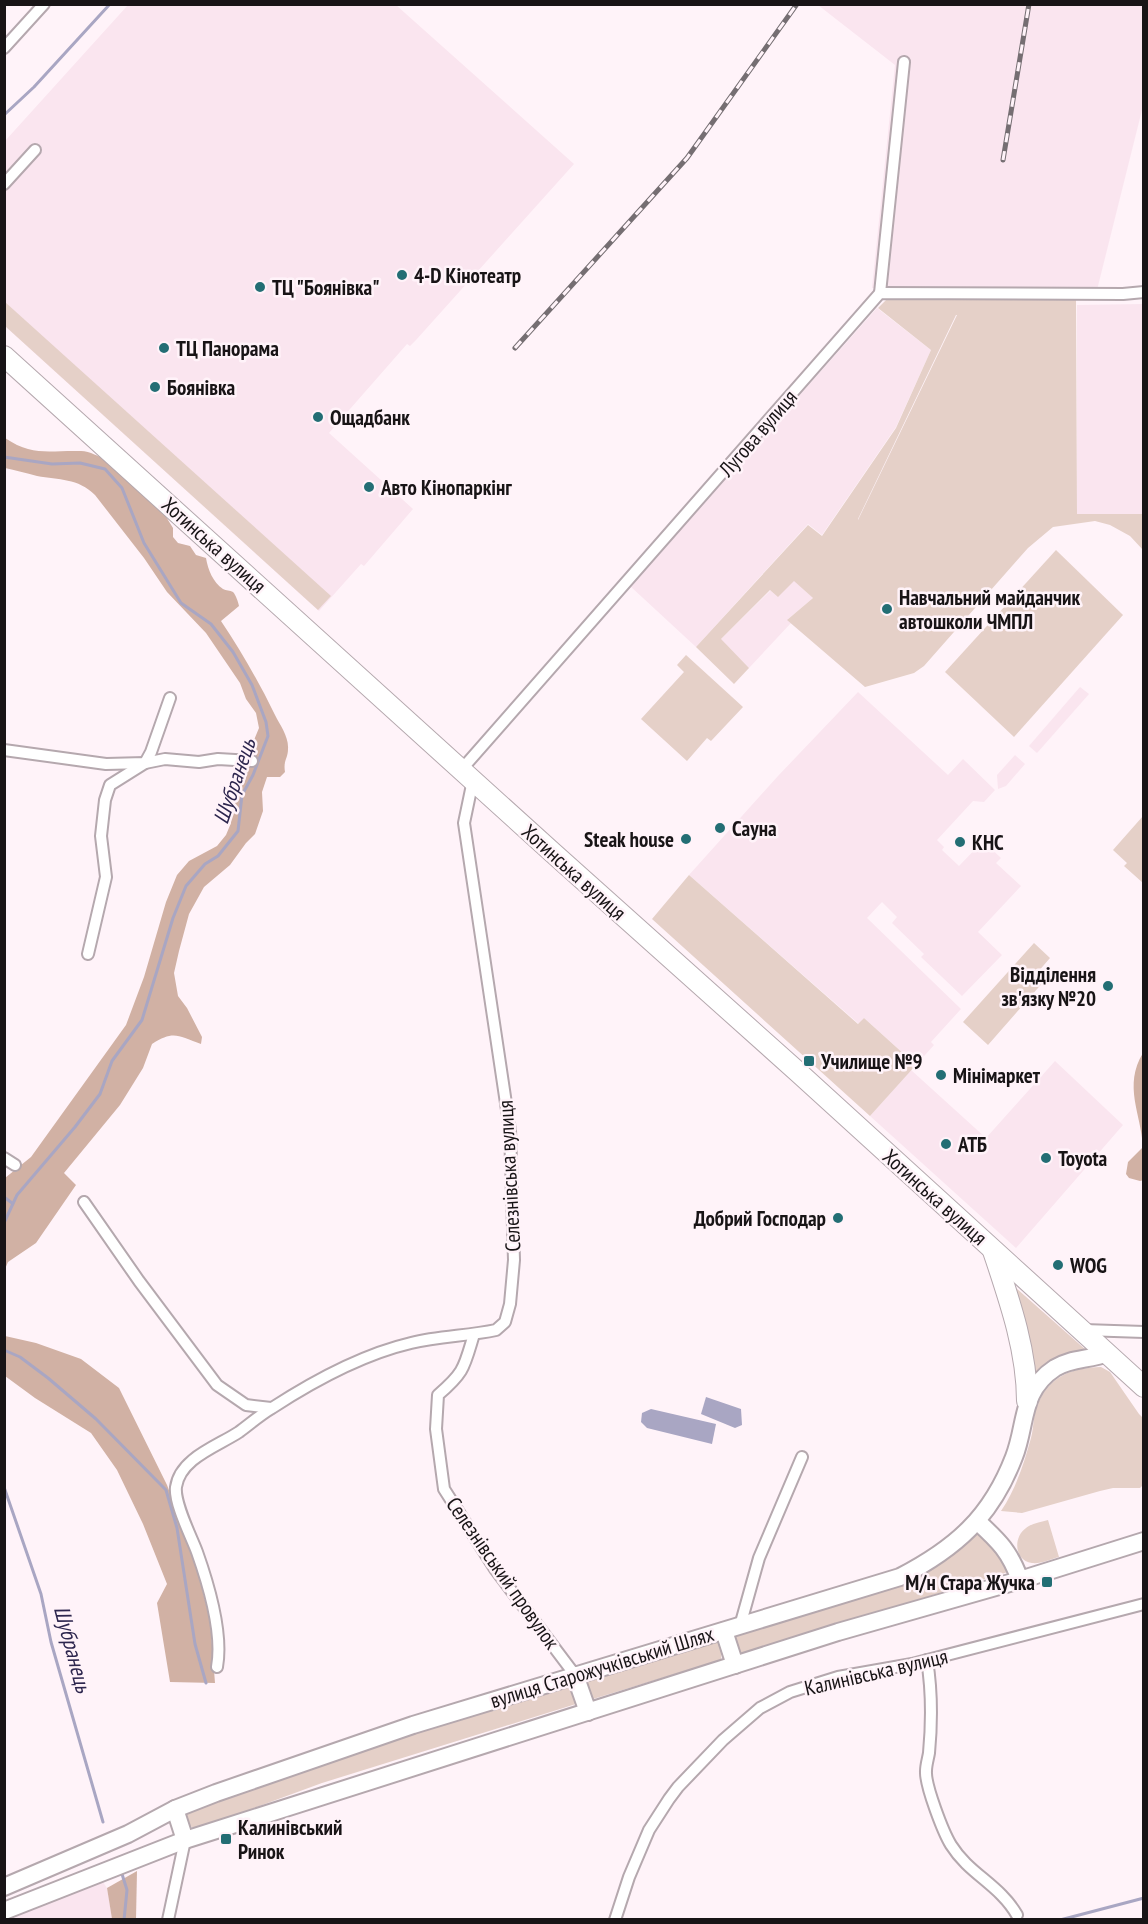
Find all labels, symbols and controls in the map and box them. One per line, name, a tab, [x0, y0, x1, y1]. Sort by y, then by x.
place label: 4-D Кінотеатр	[414, 262, 521, 289]
marker: 4-D Кінотеатр	[395, 268, 409, 282]
place label: ТЦ "Боянівка"	[272, 274, 380, 301]
marker: ТЦ "Боянівка"	[253, 280, 267, 294]
place label: ТЦ Панорама	[176, 335, 279, 362]
marker: ТЦ Панорама	[157, 341, 171, 355]
place label: Боянівка	[167, 374, 236, 401]
marker: Боянівка	[148, 380, 162, 394]
street label: Лугова вулиця	[712, 384, 803, 483]
place label: Ощадбанк	[330, 404, 410, 431]
marker: Ощадбанк	[311, 410, 325, 424]
place label: Авто Кінопаркінг	[380, 474, 512, 501]
marker: Авто Кінопаркінг	[362, 480, 376, 494]
street label: Хотинська вулиця	[156, 491, 272, 599]
place label: Навчальний майданчик автошколи ЧМПЛ	[899, 584, 1080, 635]
marker: Навчальний майданчик автошколи ЧМПЛ	[880, 602, 894, 616]
water label: Шубранець	[206, 734, 262, 827]
place label: Сауна	[732, 815, 777, 842]
street label: Хотинська вулиця	[516, 818, 632, 926]
marker: Сауна	[713, 821, 727, 835]
place label: Steak house	[584, 826, 674, 853]
place label: КНС	[972, 829, 1004, 856]
marker: Steak house	[679, 832, 693, 846]
marker: КНС	[953, 835, 967, 849]
place label: Відділення зв'язку №20	[1001, 961, 1096, 1012]
marker: Відділення зв'язку №20	[1101, 979, 1115, 993]
place label: Училище №9	[820, 1048, 923, 1075]
marker: Училище №9	[802, 1054, 816, 1068]
place label: Мінімаркет	[953, 1062, 1041, 1089]
marker: Мінімаркет	[934, 1068, 948, 1082]
street label: Селезнівська вулиця	[492, 1100, 526, 1252]
place label: АТБ	[957, 1131, 987, 1158]
marker: АТБ	[939, 1137, 953, 1151]
street label: Хотинська вулиця	[877, 1143, 993, 1251]
place label: Toyota	[1058, 1145, 1108, 1172]
marker: Toyota	[1039, 1151, 1053, 1165]
place label: Добрий Господар	[694, 1205, 826, 1232]
marker: Добрий Господар	[831, 1211, 845, 1225]
place label: WOG	[1069, 1252, 1107, 1279]
marker: WOG	[1051, 1258, 1065, 1272]
street label: Селезнівський провулок	[440, 1492, 566, 1654]
place label: М/н Стара Жучка	[905, 1569, 1035, 1596]
marker: М/н Стара Жучка	[1040, 1575, 1054, 1589]
water label: Шубранець	[48, 1603, 98, 1696]
street label: вулиця Старожучківський Шлях	[487, 1620, 717, 1714]
street label: Калинівська вулиця	[802, 1642, 950, 1702]
place label: Калинівський Ринок	[238, 1814, 342, 1865]
marker: Калинівський Ринок	[219, 1832, 233, 1846]

